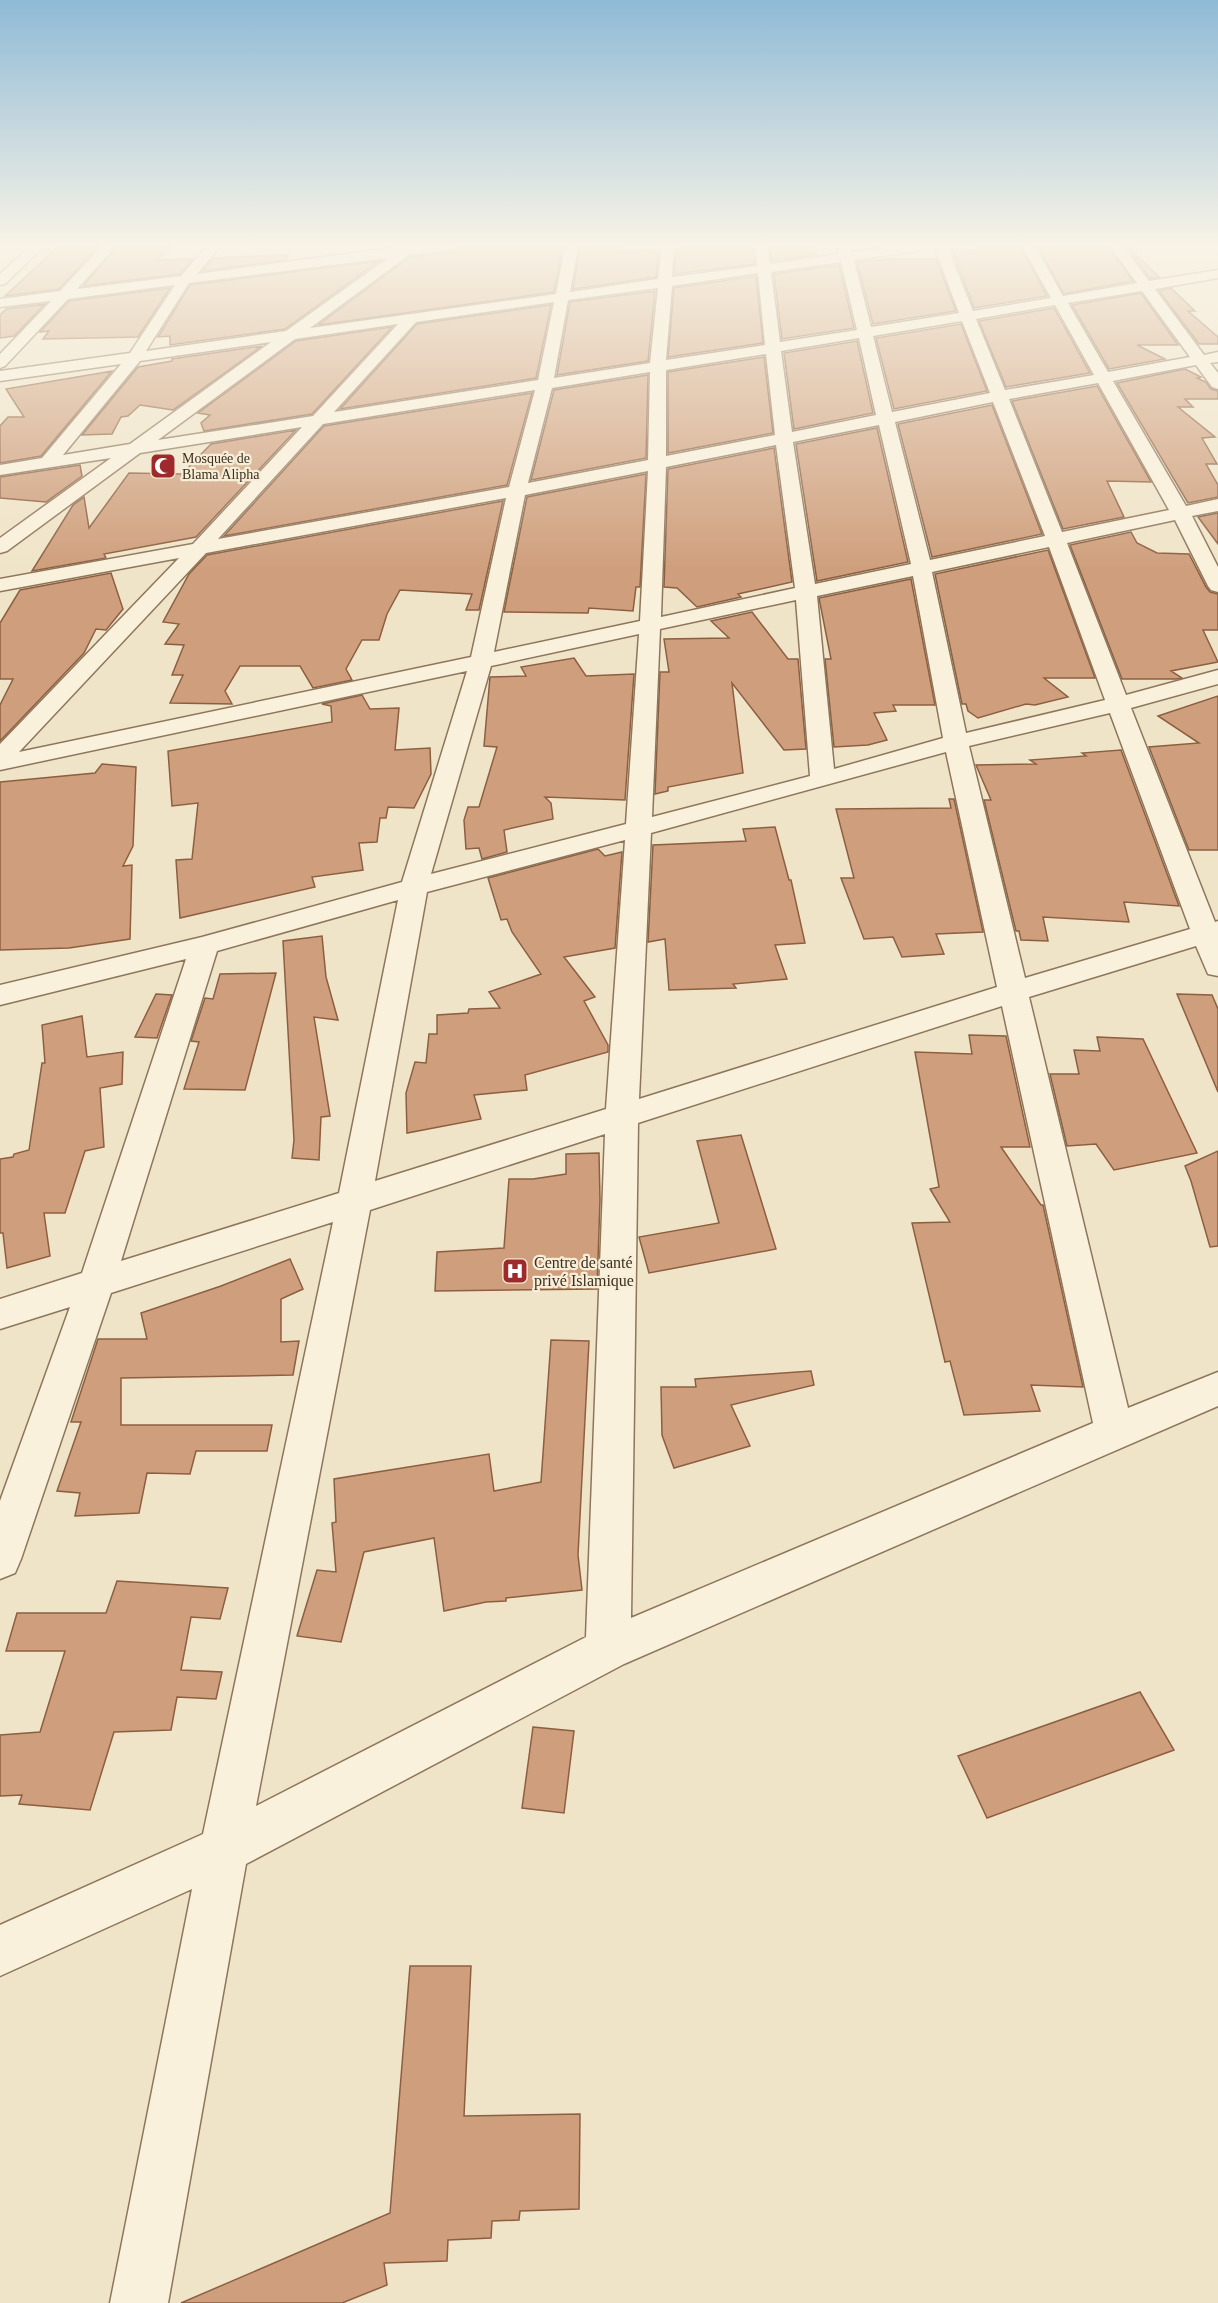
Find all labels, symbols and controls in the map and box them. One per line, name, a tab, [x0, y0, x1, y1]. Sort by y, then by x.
mosque icon: Mosquée de Blama Alipha	[148, 451, 178, 481]
place label: Mosquée de Blama Alipha	[182, 451, 260, 482]
place label: Centre de santé privé Islamique	[534, 1254, 634, 1290]
hospital icon: Centre de santé privé Islamique	[500, 1256, 530, 1286]

